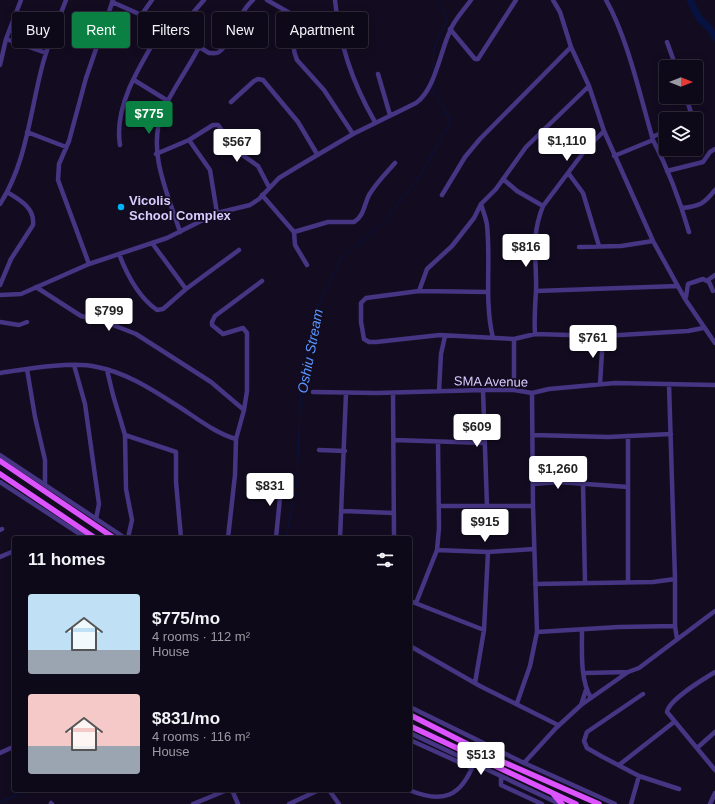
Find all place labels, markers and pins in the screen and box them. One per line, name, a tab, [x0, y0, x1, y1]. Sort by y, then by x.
pin: $775	[125, 101, 173, 135]
pin: $1,110	[534, 128, 600, 162]
pin: $567	[213, 129, 261, 163]
place label: Vicolis School Complex	[129, 193, 232, 223]
marker: Vicolis School Complex	[116, 202, 126, 212]
pin: $816	[502, 234, 550, 268]
pin: $799	[85, 298, 133, 332]
pin: $761	[569, 325, 617, 359]
pin: $609	[453, 414, 501, 448]
pin: $1,260	[525, 456, 591, 490]
pin: $831	[246, 473, 294, 507]
pin: $915	[461, 509, 509, 543]
pin: $513	[457, 742, 505, 776]

